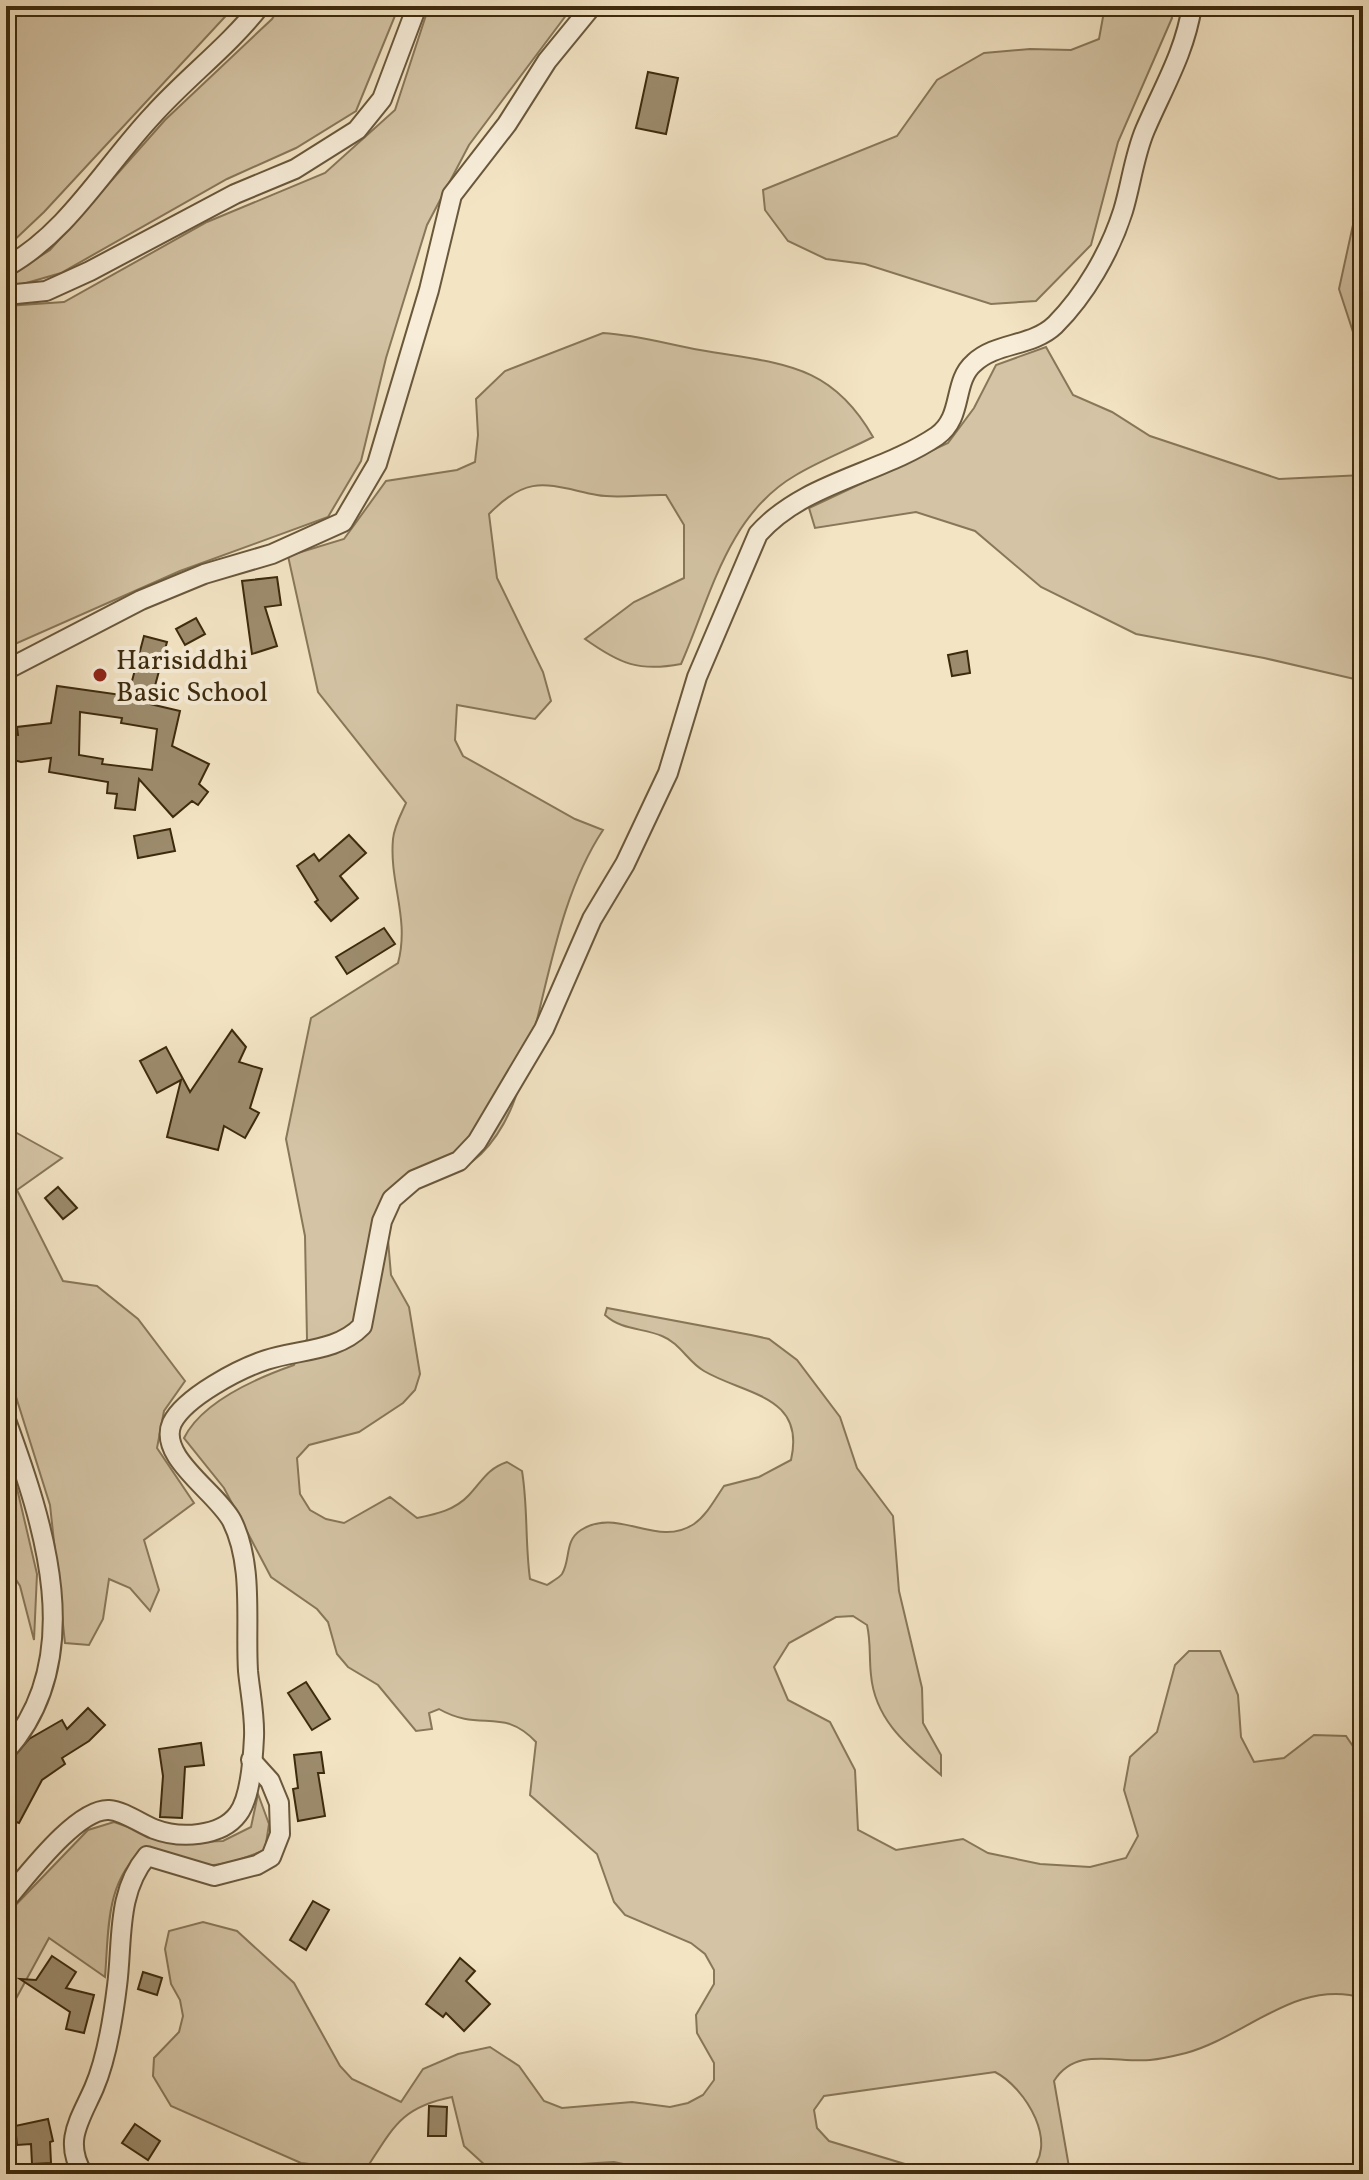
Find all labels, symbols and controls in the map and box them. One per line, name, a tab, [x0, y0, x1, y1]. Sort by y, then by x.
place label: Harisiddhi Basic School	[116, 642, 268, 713]
marker: Harisiddhi Basic School	[91, 666, 109, 684]

